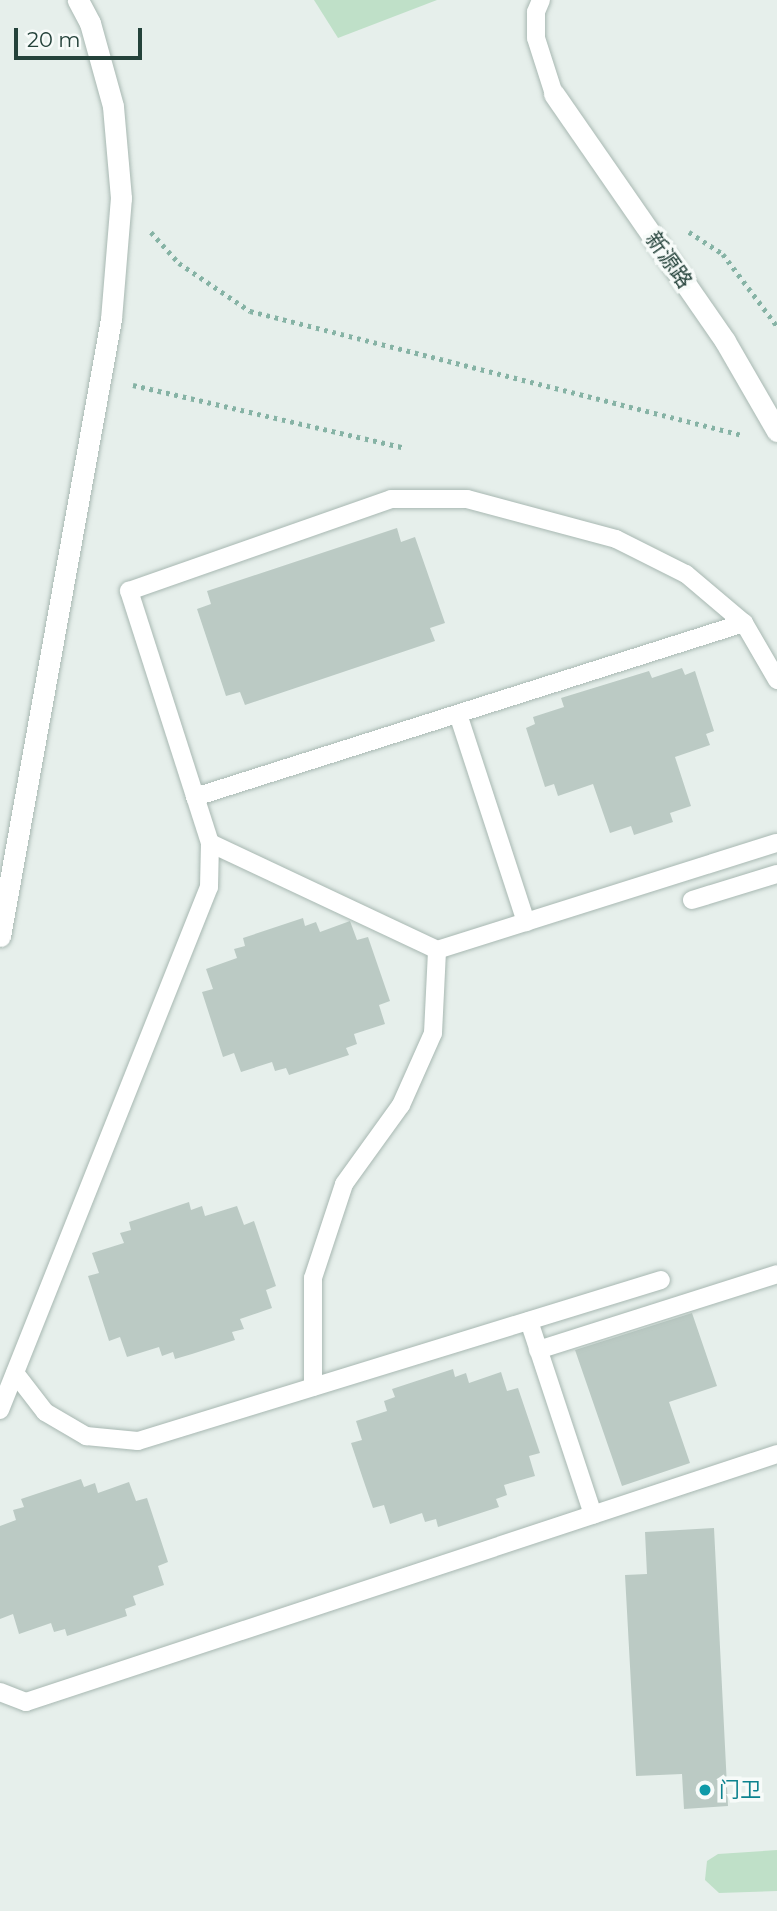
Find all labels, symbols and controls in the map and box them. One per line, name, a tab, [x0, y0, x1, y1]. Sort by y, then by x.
scale bar	[18, 14, 145, 58]
text: 20 m	[27, 27, 81, 52]
street label: 新源路	[641, 227, 697, 293]
place label: 门卫	[719, 1777, 761, 1803]
marker: 门卫	[697, 1782, 713, 1798]

